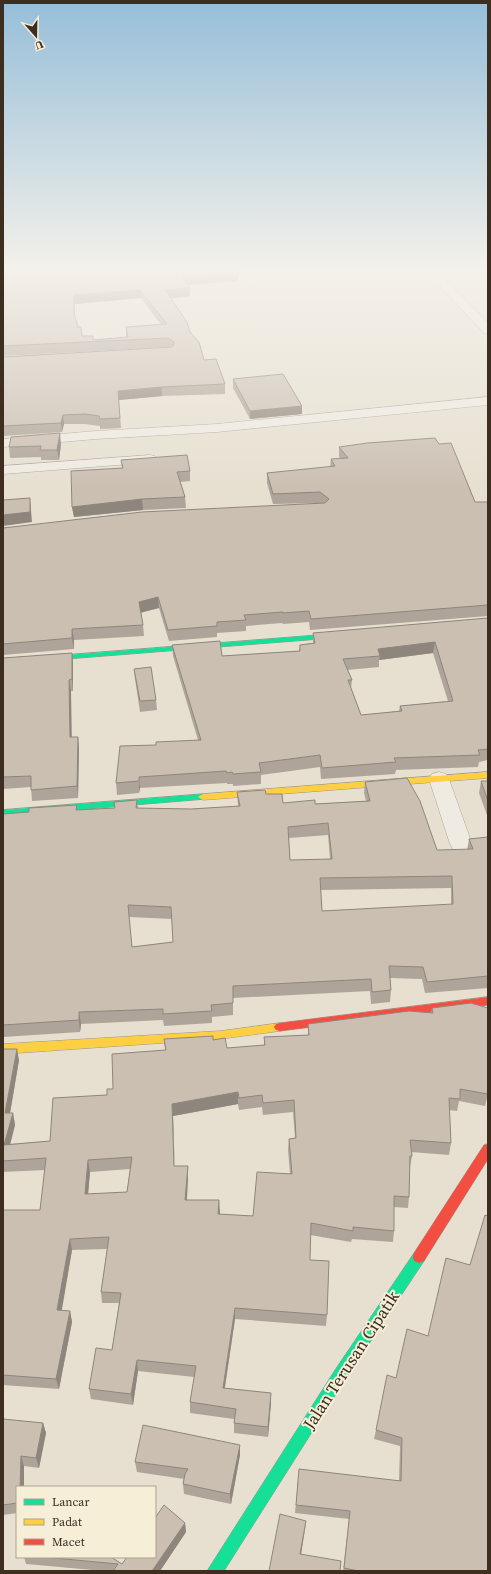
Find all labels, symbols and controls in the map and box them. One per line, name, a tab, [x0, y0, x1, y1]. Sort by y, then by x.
north arrow	[16, 16, 56, 56]
text: U	[33, 37, 46, 53]
street label: Jalan Terusan Cipatik	[297, 1285, 405, 1435]
legend	[16, 1486, 156, 1558]
text: Lancar	[52, 1494, 89, 1510]
text: Padat	[52, 1514, 82, 1530]
text: Macet	[52, 1534, 85, 1550]

